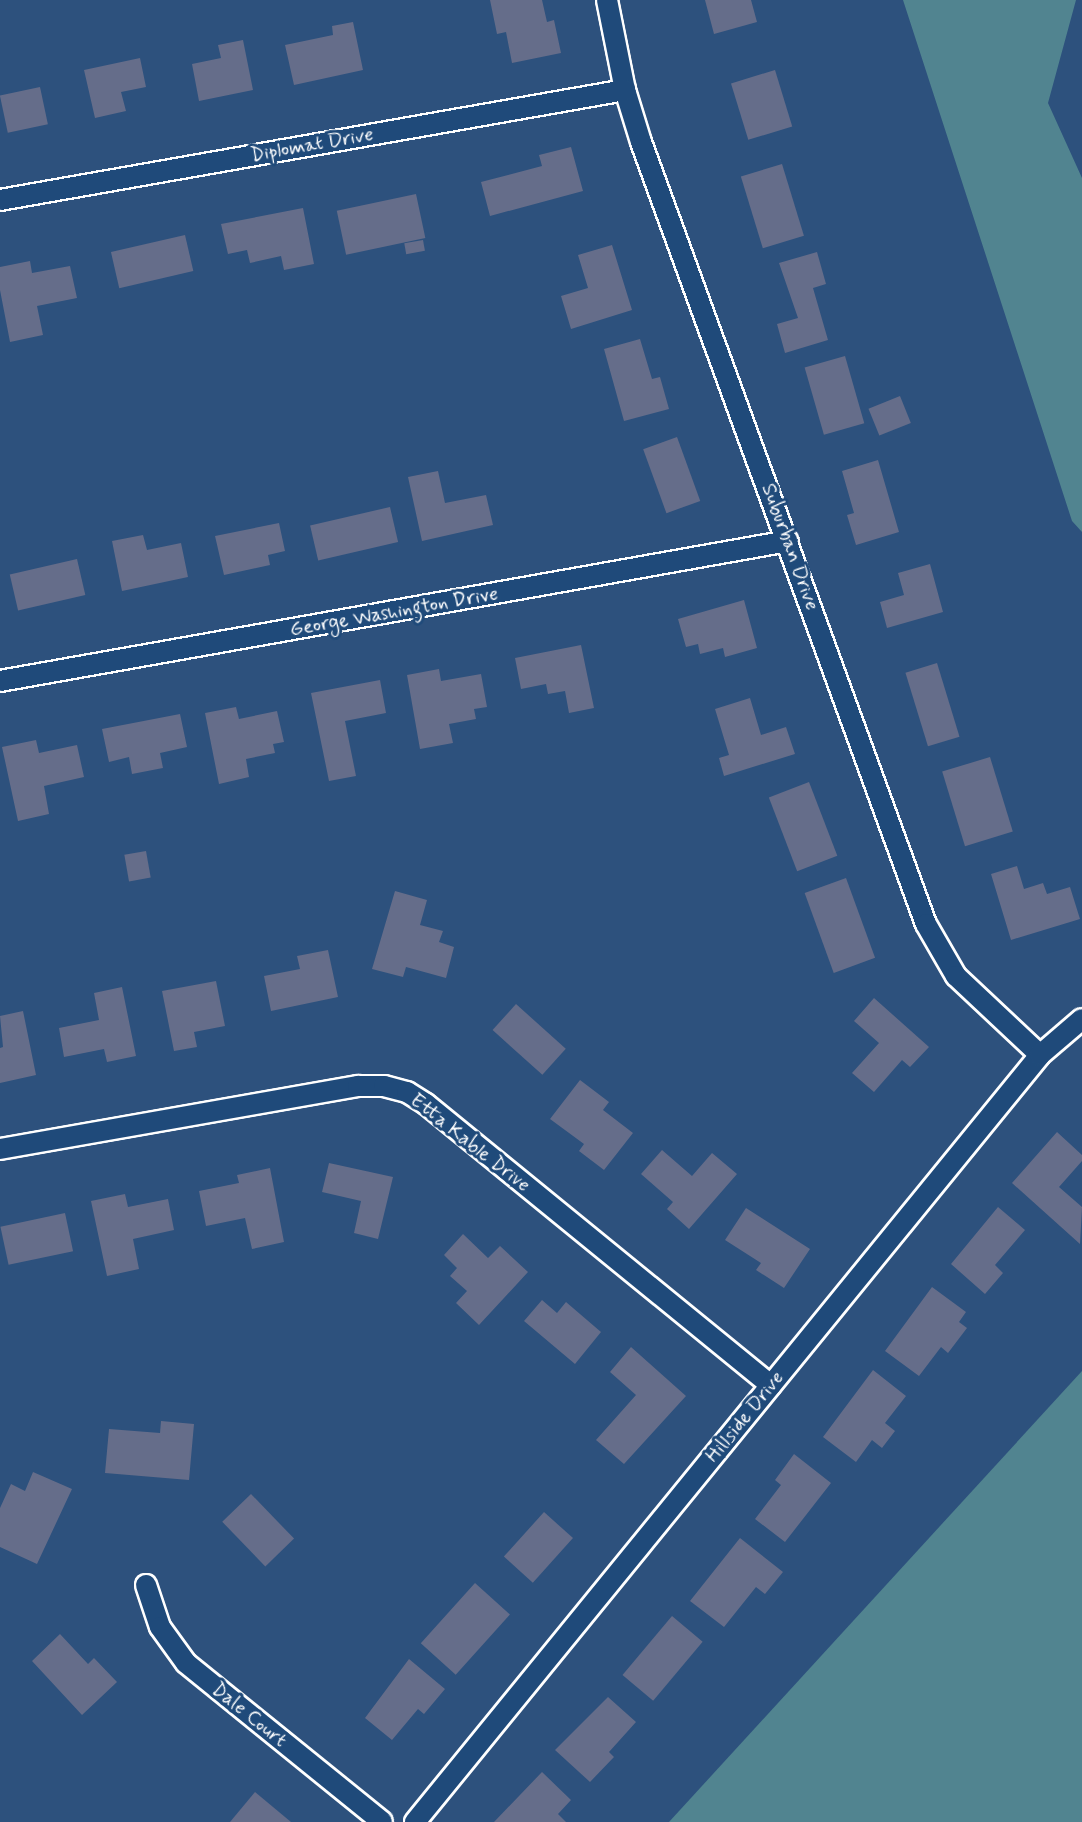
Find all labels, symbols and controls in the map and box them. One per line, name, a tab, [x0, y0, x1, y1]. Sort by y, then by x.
street label: Diplomat Drive	[249, 123, 375, 167]
street label: Suburban Drive	[756, 481, 824, 613]
street label: George Washington Drive	[289, 582, 499, 642]
street label: Etta Kable Drive	[405, 1088, 535, 1198]
street label: Hillside Drive	[701, 1367, 789, 1467]
street label: Dale Court	[206, 1677, 292, 1753]

